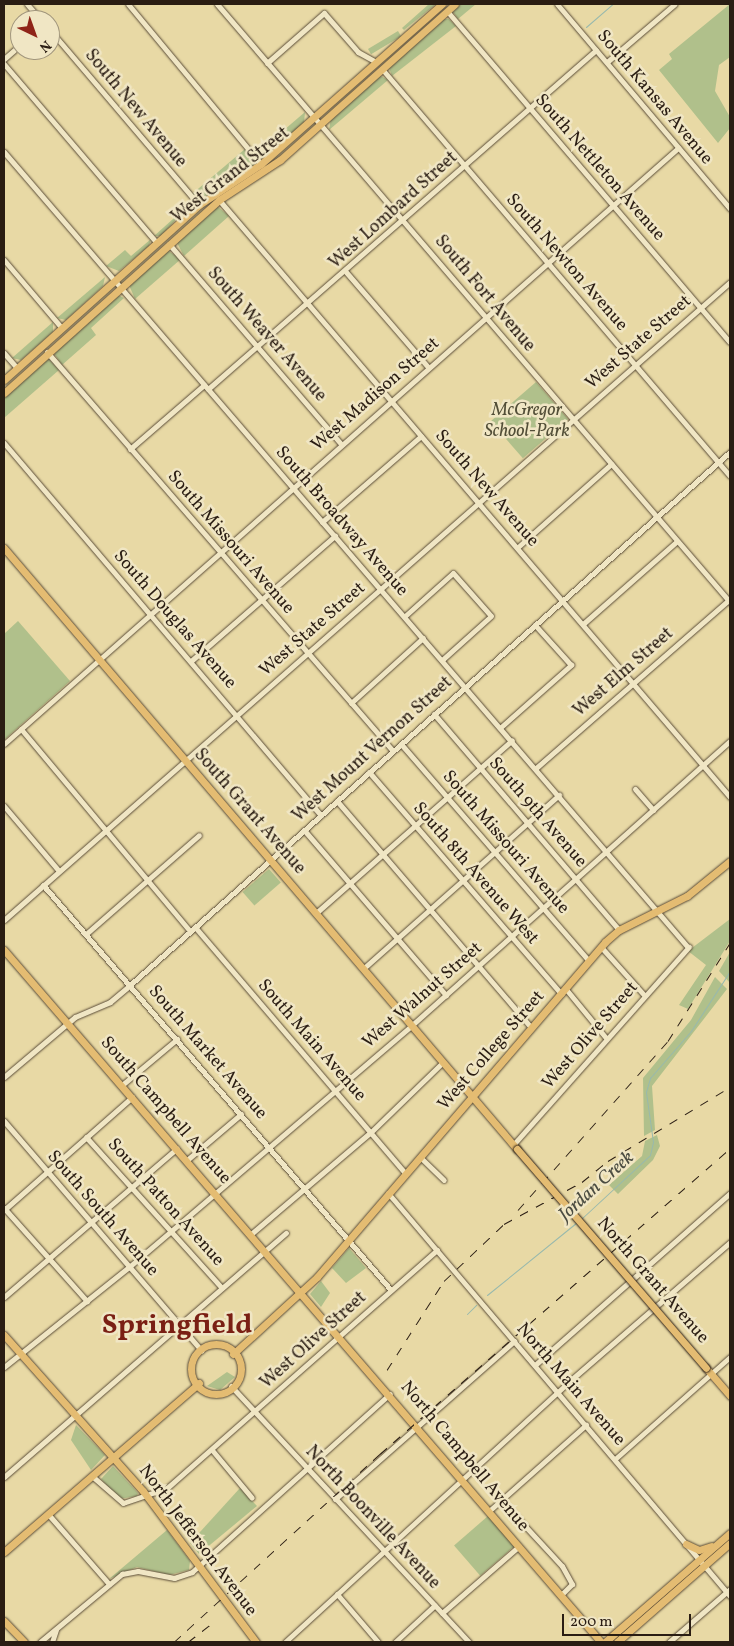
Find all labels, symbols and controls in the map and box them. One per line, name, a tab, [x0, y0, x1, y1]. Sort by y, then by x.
north arrow	[10, 10, 60, 60]
street label: South Kansas Avenue	[591, 26, 717, 170]
text: N	[35, 35, 55, 56]
street label: South New Avenue	[79, 45, 191, 173]
street label: South Nettleton Avenue	[529, 90, 669, 246]
street label: West Grand Street	[168, 123, 294, 229]
street label: West Lombard Street	[325, 148, 463, 274]
street label: South Newton Avenue	[500, 190, 632, 336]
street label: South Fort Avenue	[429, 231, 539, 357]
street label: South Weaver Avenue	[202, 263, 330, 407]
street label: West State Street	[582, 291, 696, 395]
street label: West Madison Street	[307, 333, 445, 457]
park label: McGregor School-Park	[485, 401, 569, 444]
street label: South New Avenue	[429, 426, 543, 552]
street label: South Broadway Avenue	[270, 442, 412, 602]
street label: South Missouri Avenue	[162, 467, 298, 619]
street label: South Douglas Avenue	[108, 546, 240, 694]
street label: West State Street	[256, 578, 370, 682]
street label: West Elm Street	[569, 624, 679, 722]
street label: West Mount Vernon Street	[288, 672, 458, 828]
street label: South Grant Avenue	[189, 745, 309, 879]
street label: South 9th Avenue	[483, 753, 591, 873]
street label: South Missouri Avenue	[437, 767, 573, 919]
street label: South 8th Avenue West	[407, 798, 543, 950]
street label: West Walnut Street	[359, 938, 487, 1054]
street label: South Main Avenue	[252, 976, 370, 1106]
street label: West Olive Street	[538, 978, 644, 1094]
street label: South Market Avenue	[143, 982, 271, 1124]
street label: West College Street	[434, 987, 550, 1115]
street label: South Campbell Avenue	[95, 1033, 235, 1189]
street label: South Patton Avenue	[102, 1135, 228, 1271]
street label: South South Avenue	[42, 1147, 162, 1281]
water label: Jordan Creek	[555, 1147, 639, 1227]
street label: North Grant Avenue	[591, 1213, 713, 1349]
street label: West Olive Street	[256, 1288, 372, 1394]
district label: Springfield	[102, 1309, 252, 1343]
street label: North Main Avenue	[511, 1319, 629, 1451]
street label: North Campbell Avenue	[395, 1377, 533, 1537]
street label: North Boonville Avenue	[300, 1442, 444, 1594]
street label: North Jefferson Avenue	[133, 1461, 261, 1621]
scale bar	[564, 1604, 693, 1636]
text: 200 m	[570, 1612, 613, 1633]

